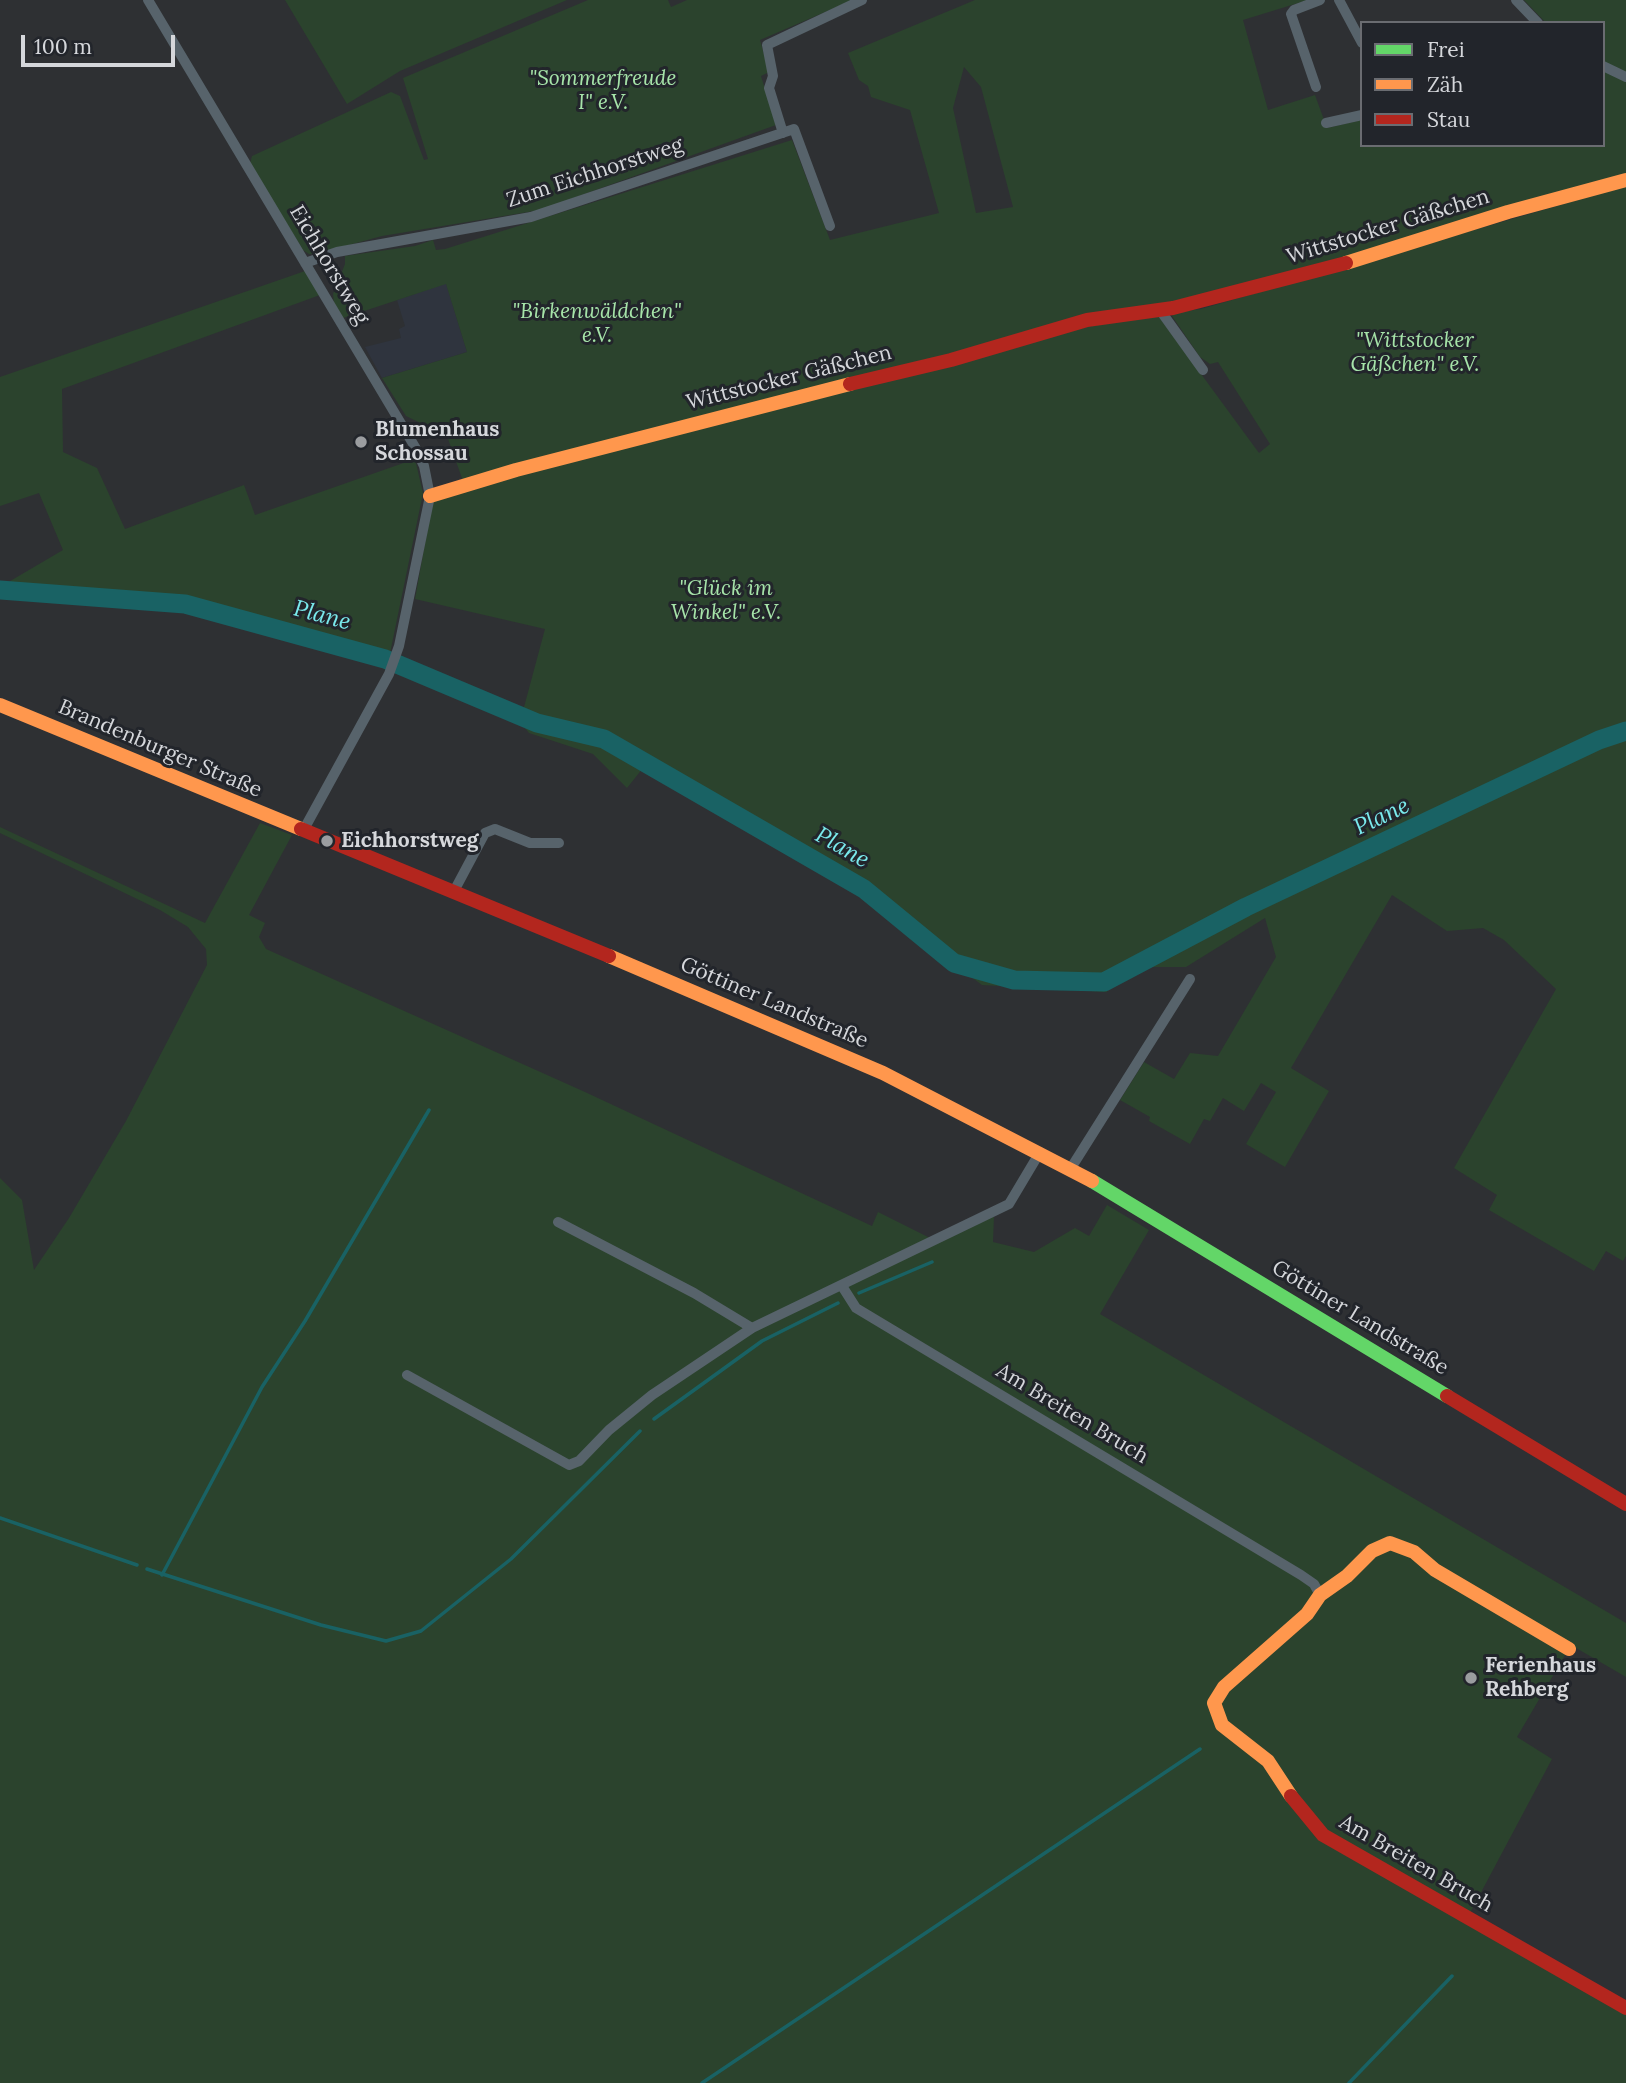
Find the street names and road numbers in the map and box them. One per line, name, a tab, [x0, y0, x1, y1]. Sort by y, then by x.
street label: Zum Eichhorstweg	[504, 133, 686, 213]
street label: Wittstocker Gäßchen	[1284, 184, 1492, 270]
street label: Eichhorstweg	[284, 201, 374, 329]
street label: Wittstocker Gäßchen	[684, 340, 894, 416]
street label: Brandenburger Straße	[54, 695, 266, 803]
street label: Göttiner Landstraße	[676, 952, 872, 1054]
street label: Göttiner Landstraße	[1267, 1255, 1453, 1381]
street label: Am Breiten Bruch	[991, 1359, 1153, 1469]
street label: Am Breiten Bruch	[1335, 1810, 1497, 1918]

